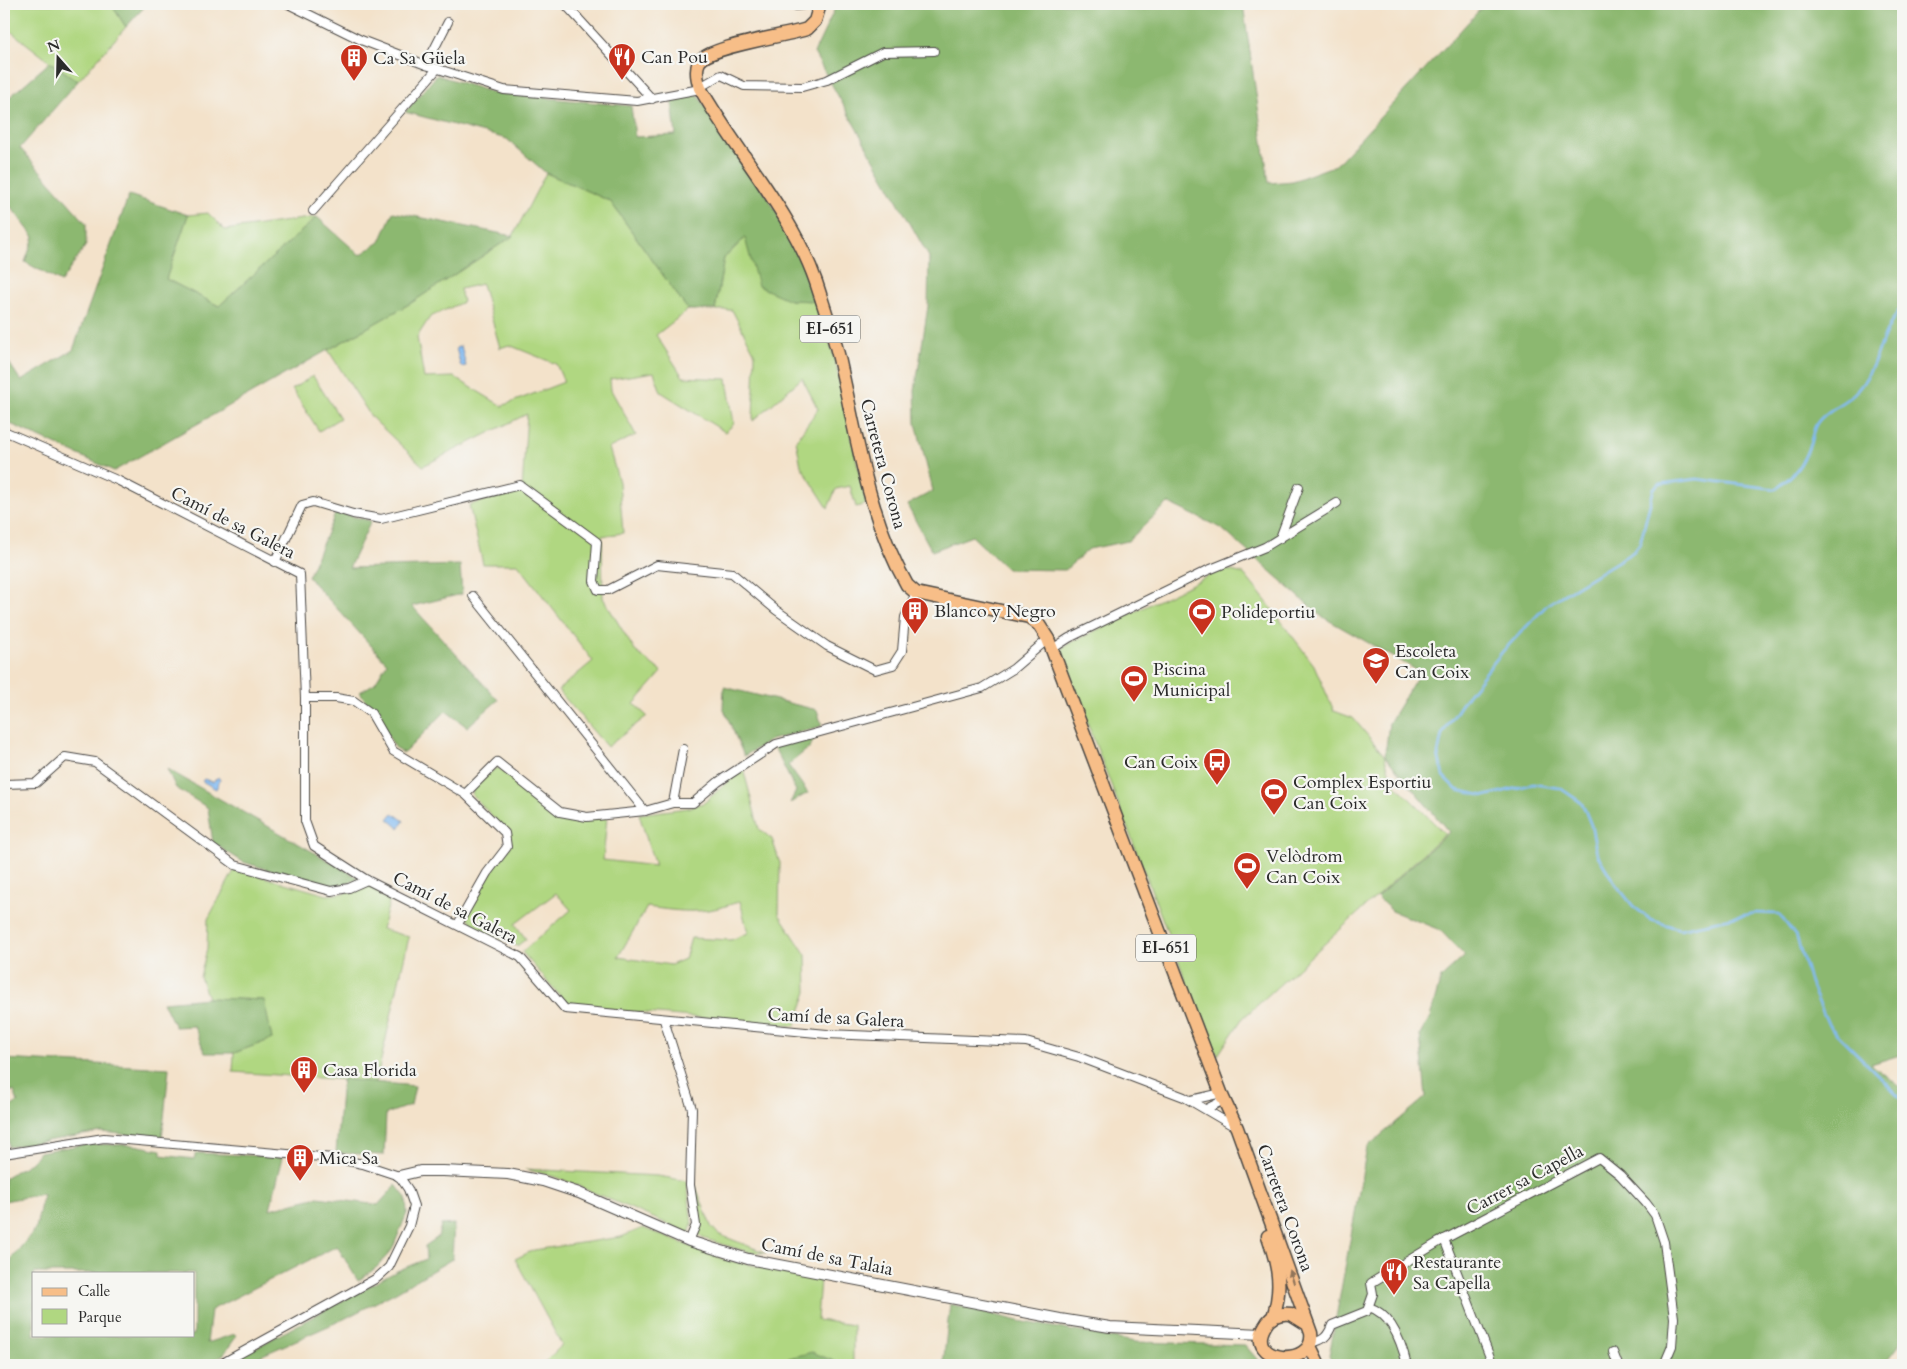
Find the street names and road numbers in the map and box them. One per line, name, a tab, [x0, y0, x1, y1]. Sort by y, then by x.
road number: EI-651	[800, 316, 860, 342]
street label: Carretera Corona	[854, 396, 912, 532]
street label: Camí de sa Galera	[166, 481, 300, 565]
street label: Camí de sa Galera	[388, 866, 522, 950]
road number: EI-651	[1136, 934, 1196, 961]
street label: Camí de sa Galera	[767, 1002, 905, 1034]
street label: Carrer sa Capella	[1462, 1139, 1588, 1221]
street label: Carretera Corona	[1250, 1141, 1320, 1275]
street label: Camí de sa Talaia	[759, 1232, 895, 1282]

